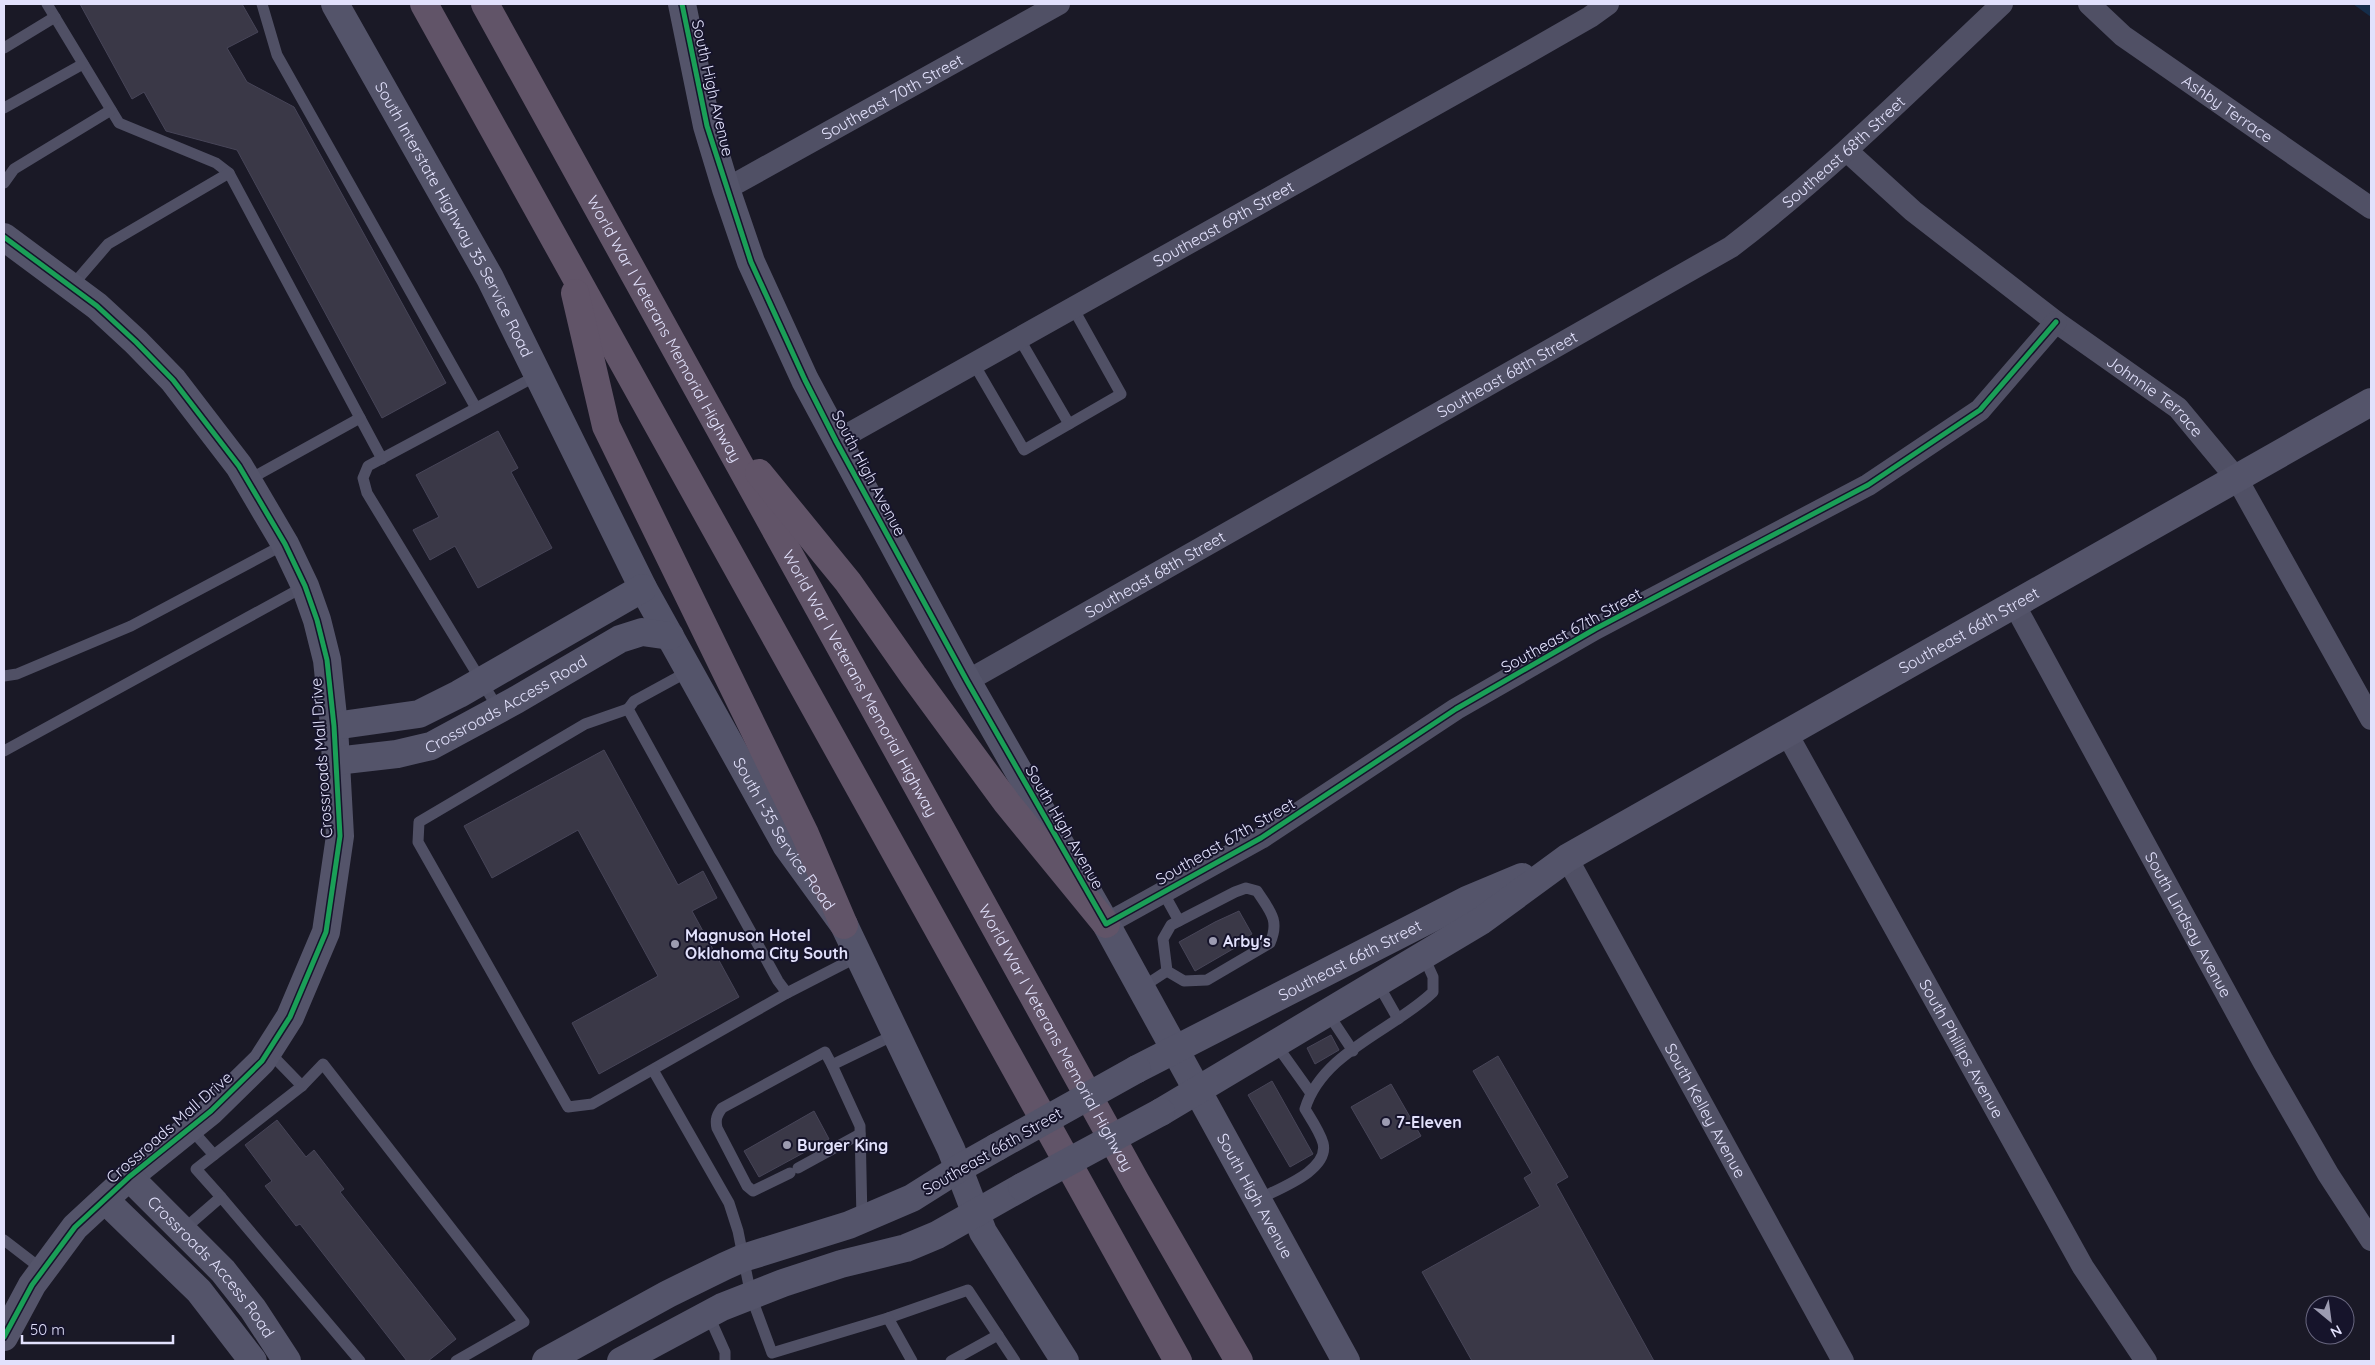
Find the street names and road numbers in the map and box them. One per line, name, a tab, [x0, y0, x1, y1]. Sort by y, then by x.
street label: South High Avenue	[688, 18, 738, 158]
street label: Southeast 70th Street	[818, 49, 966, 144]
street label: Ashby Terrace	[2178, 70, 2277, 147]
street label: South Interstate Highway 35 Service Road	[371, 78, 537, 360]
street label: Southeast 68th Street	[1778, 91, 1909, 212]
street label: Southeast 69th Street	[1149, 176, 1297, 271]
street label: World War I Veterans Memorial Highway	[583, 192, 746, 466]
street label: Southeast 68th Street	[1433, 326, 1581, 422]
street label: Johnnie Terrace	[2103, 351, 2208, 441]
street label: South High Avenue	[827, 407, 911, 539]
street label: Southeast 68th Street	[1081, 526, 1229, 622]
street label: World War I Veterans Memorial Highway	[779, 546, 942, 820]
street label: Southeast 66th Street	[1895, 582, 2042, 678]
street label: Southeast 67th Street	[1497, 583, 1645, 677]
street label: Crossroads Access Road	[423, 651, 590, 757]
street label: Crossroads Mall Drive	[305, 677, 337, 839]
street label: South I-35 Service Road	[729, 754, 840, 914]
street label: South High Avenue	[1021, 761, 1109, 893]
street label: Southeast 67th Street	[1152, 793, 1298, 889]
street label: South Lindsay Avenue	[2141, 848, 2236, 1001]
street label: World War I Veterans Memorial Highway	[974, 901, 1138, 1175]
street label: Southeast 66th Street	[1275, 915, 1425, 1005]
street label: South Phillips Avenue	[1915, 975, 2008, 1122]
street label: South Kelley Avenue	[1661, 1040, 1751, 1181]
street label: Crossroads Mall Drive	[102, 1067, 236, 1187]
street label: Southeast 66th Street	[918, 1103, 1066, 1199]
street label: South High Avenue	[1213, 1130, 1298, 1262]
street label: Crossroads Access Road	[144, 1192, 279, 1341]

